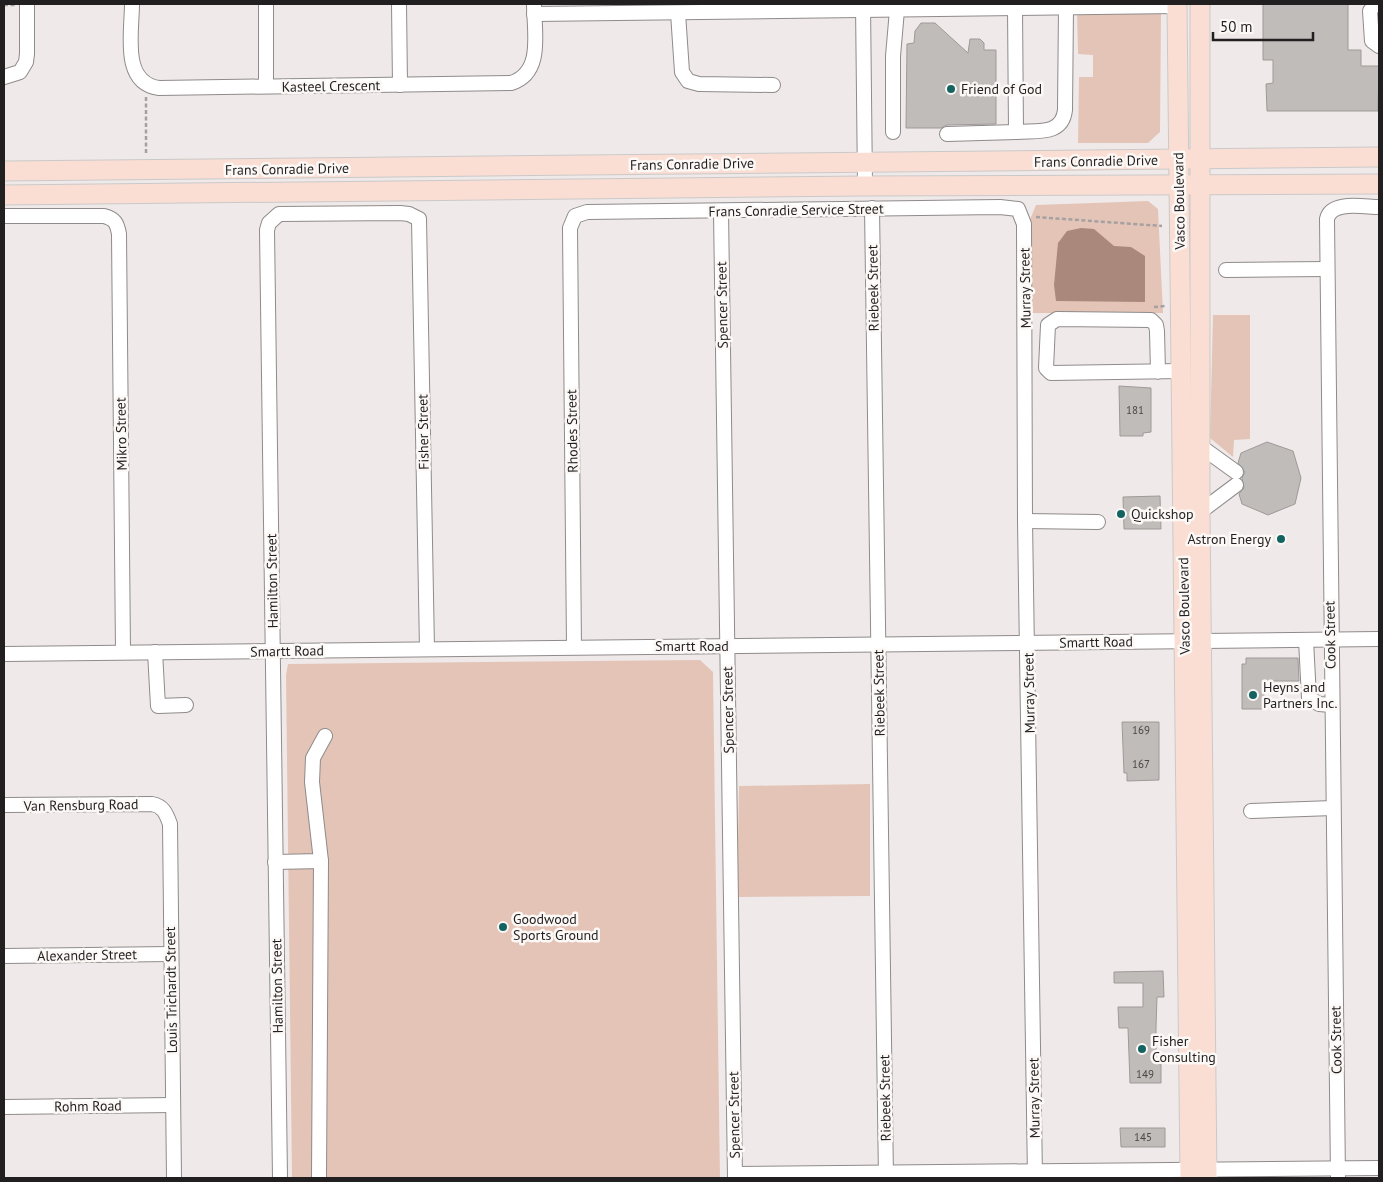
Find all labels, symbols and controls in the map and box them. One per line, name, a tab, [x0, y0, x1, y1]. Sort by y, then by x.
scale bar	[1213, 10, 1313, 42]
text: 50 m	[1220, 17, 1253, 36]
street label: Kasteel Crescent	[282, 76, 381, 96]
place label: Friend of God	[961, 80, 1042, 98]
marker: Friend of God	[945, 83, 957, 95]
street label: Frans Conradie Drive	[1034, 151, 1158, 171]
street label: Vasco Boulevard	[1169, 152, 1189, 251]
street label: Frans Conradie Drive	[630, 154, 754, 174]
street label: Frans Conradie Drive	[225, 159, 349, 179]
street label: Frans Conradie Service Street	[708, 199, 884, 221]
street label: Riebeek Street	[863, 244, 883, 331]
street label: Murray Street	[1015, 247, 1035, 328]
street label: Spencer Street	[712, 261, 732, 349]
street label: Rhodes Street	[562, 389, 582, 473]
street label: Fisher Street	[413, 394, 433, 470]
street label: Mikro Street	[111, 397, 131, 471]
house number: 181	[1126, 403, 1144, 417]
place label: Quickshop	[1131, 505, 1194, 523]
marker: Quickshop	[1115, 508, 1127, 520]
place label: Astron Energy	[1187, 530, 1271, 548]
street label: Hamilton Street	[262, 533, 282, 629]
marker: Astron Energy	[1275, 533, 1287, 545]
street label: Vasco Boulevard	[1174, 557, 1194, 656]
street label: Cook Street	[1320, 600, 1340, 669]
street label: Smartt Road	[1059, 632, 1133, 652]
street label: Smartt Road	[655, 637, 729, 655]
street label: Smartt Road	[250, 641, 324, 661]
street label: Riebeek Street	[869, 649, 889, 736]
street label: Murray Street	[1019, 652, 1039, 733]
street label: Spencer Street	[718, 666, 738, 754]
place label: Heyns and Partners Inc.	[1263, 678, 1337, 712]
marker: Heyns and Partners Inc.	[1247, 689, 1259, 701]
house number: 169	[1132, 723, 1150, 737]
house number: 167	[1132, 757, 1150, 771]
street label: Van Rensburg Road	[23, 795, 138, 815]
place label: Goodwood Sports Ground	[513, 910, 599, 944]
marker: Goodwood Sports Ground	[497, 921, 509, 933]
street label: Louis Trichardt Street	[161, 926, 181, 1053]
street label: Hamilton Street	[267, 938, 287, 1034]
street label: Alexander Street	[37, 945, 137, 965]
street label: Cook Street	[1326, 1005, 1346, 1074]
place label: Fisher Consulting	[1152, 1032, 1216, 1066]
marker: Fisher Consulting	[1136, 1043, 1148, 1055]
street label: Riebeek Street	[875, 1054, 895, 1141]
street label: Murray Street	[1024, 1057, 1044, 1138]
house number: 149	[1136, 1067, 1154, 1081]
street label: Spencer Street	[724, 1071, 744, 1159]
street label: Rohm Road	[54, 1096, 122, 1116]
house number: 145	[1134, 1130, 1152, 1144]

